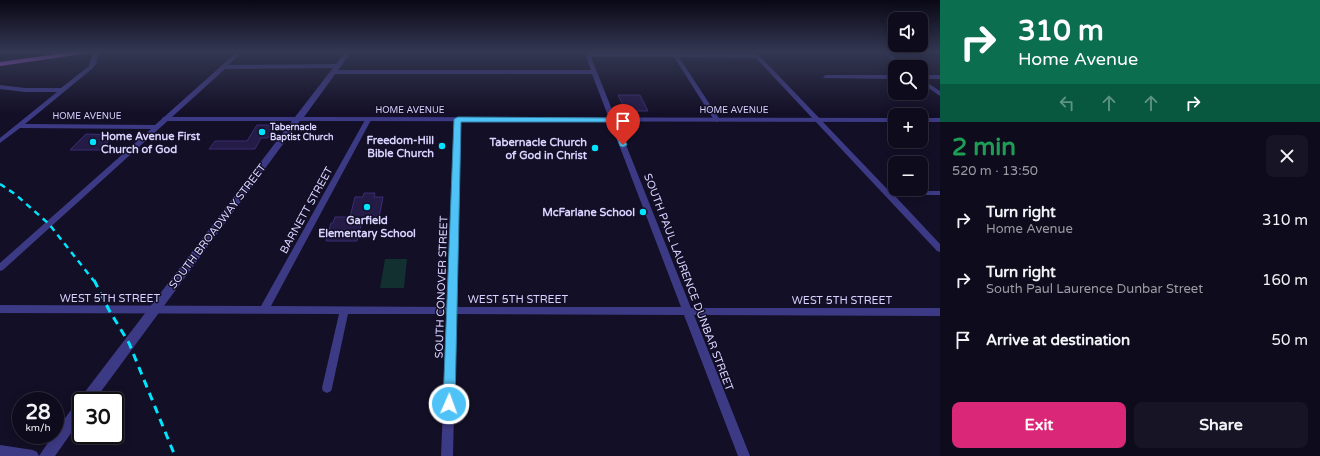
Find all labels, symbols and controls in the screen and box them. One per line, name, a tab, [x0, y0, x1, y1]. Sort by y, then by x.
map controls	[888, 12, 928, 196]
button: sound	[888, 12, 928, 52]
text: 310 m	[1018, 14, 1104, 48]
icon: right	[952, 16, 1004, 68]
text: Home Avenue	[1018, 48, 1138, 70]
button: search	[888, 60, 928, 100]
icon: left	[1056, 92, 1078, 114]
icon: ahead	[1098, 92, 1120, 114]
icon: ahead	[1140, 92, 1162, 114]
icon: right	[1182, 92, 1204, 114]
pin	[606, 104, 640, 145]
street label: HOME AVENUE	[376, 105, 445, 116]
street label: HOME AVENUE	[700, 105, 769, 116]
button: +	[888, 108, 928, 148]
icon: arrive	[612, 110, 634, 132]
street label: HOME AVENUE	[53, 111, 122, 122]
place label: Tabernacle Baptist Church	[269, 122, 333, 143]
marker: Tabernacle Baptist Church	[257, 127, 267, 137]
place label: Home Avenue First Church of God	[101, 130, 201, 156]
text: 2 min	[952, 133, 1016, 162]
place label: Freedom-Hill Bible Church	[366, 134, 434, 160]
button: close	[1266, 135, 1308, 177]
place label: Tabernacle Church of God in Christ	[488, 136, 588, 162]
marker: Home Avenue First Church of God	[88, 137, 98, 147]
marker: Freedom-Hill Bible Church	[437, 141, 447, 151]
marker: Tabernacle Church of God in Christ	[590, 143, 600, 153]
button: −	[888, 156, 928, 196]
street label: SOUTH BROADWAY STREET	[166, 161, 269, 291]
text: 520 m · 13:50	[952, 163, 1038, 179]
street label: BARNETT STREET	[277, 164, 336, 256]
street label: SOUTH PAUL LAURENCE DUNBAR STREET	[641, 172, 736, 393]
marker: Garfield Elementary School	[362, 202, 372, 212]
text: Turn right	[986, 203, 1056, 221]
place label: McFarlane School	[542, 206, 635, 219]
marker: McFarlane School	[638, 207, 648, 217]
icon: right	[952, 209, 974, 231]
text: 310 m	[1262, 211, 1308, 229]
place label: Garfield Elementary School	[318, 214, 416, 241]
street label: SOUTH CONOVER STREET	[433, 215, 450, 359]
text: Home Avenue	[986, 221, 1073, 237]
text: Turn right	[986, 263, 1056, 281]
icon: right	[952, 269, 974, 291]
text: 160 m	[1262, 271, 1308, 289]
text: South Paul Laurence Dunbar Street	[986, 281, 1203, 297]
street label: WEST 5TH STREET	[60, 292, 161, 305]
street label: WEST 5TH STREET	[468, 293, 569, 306]
street label: WEST 5TH STREET	[792, 294, 893, 307]
icon: arrive	[952, 329, 974, 351]
text: Arrive at destination	[986, 331, 1130, 349]
text: 50 m	[1271, 331, 1308, 349]
position arrow	[428, 383, 470, 425]
speed limit sign: 30	[72, 392, 124, 444]
text: 28	[25, 401, 51, 425]
button: Exit	[952, 402, 1126, 448]
button: Share	[1134, 402, 1308, 448]
text: km/h	[25, 422, 51, 434]

